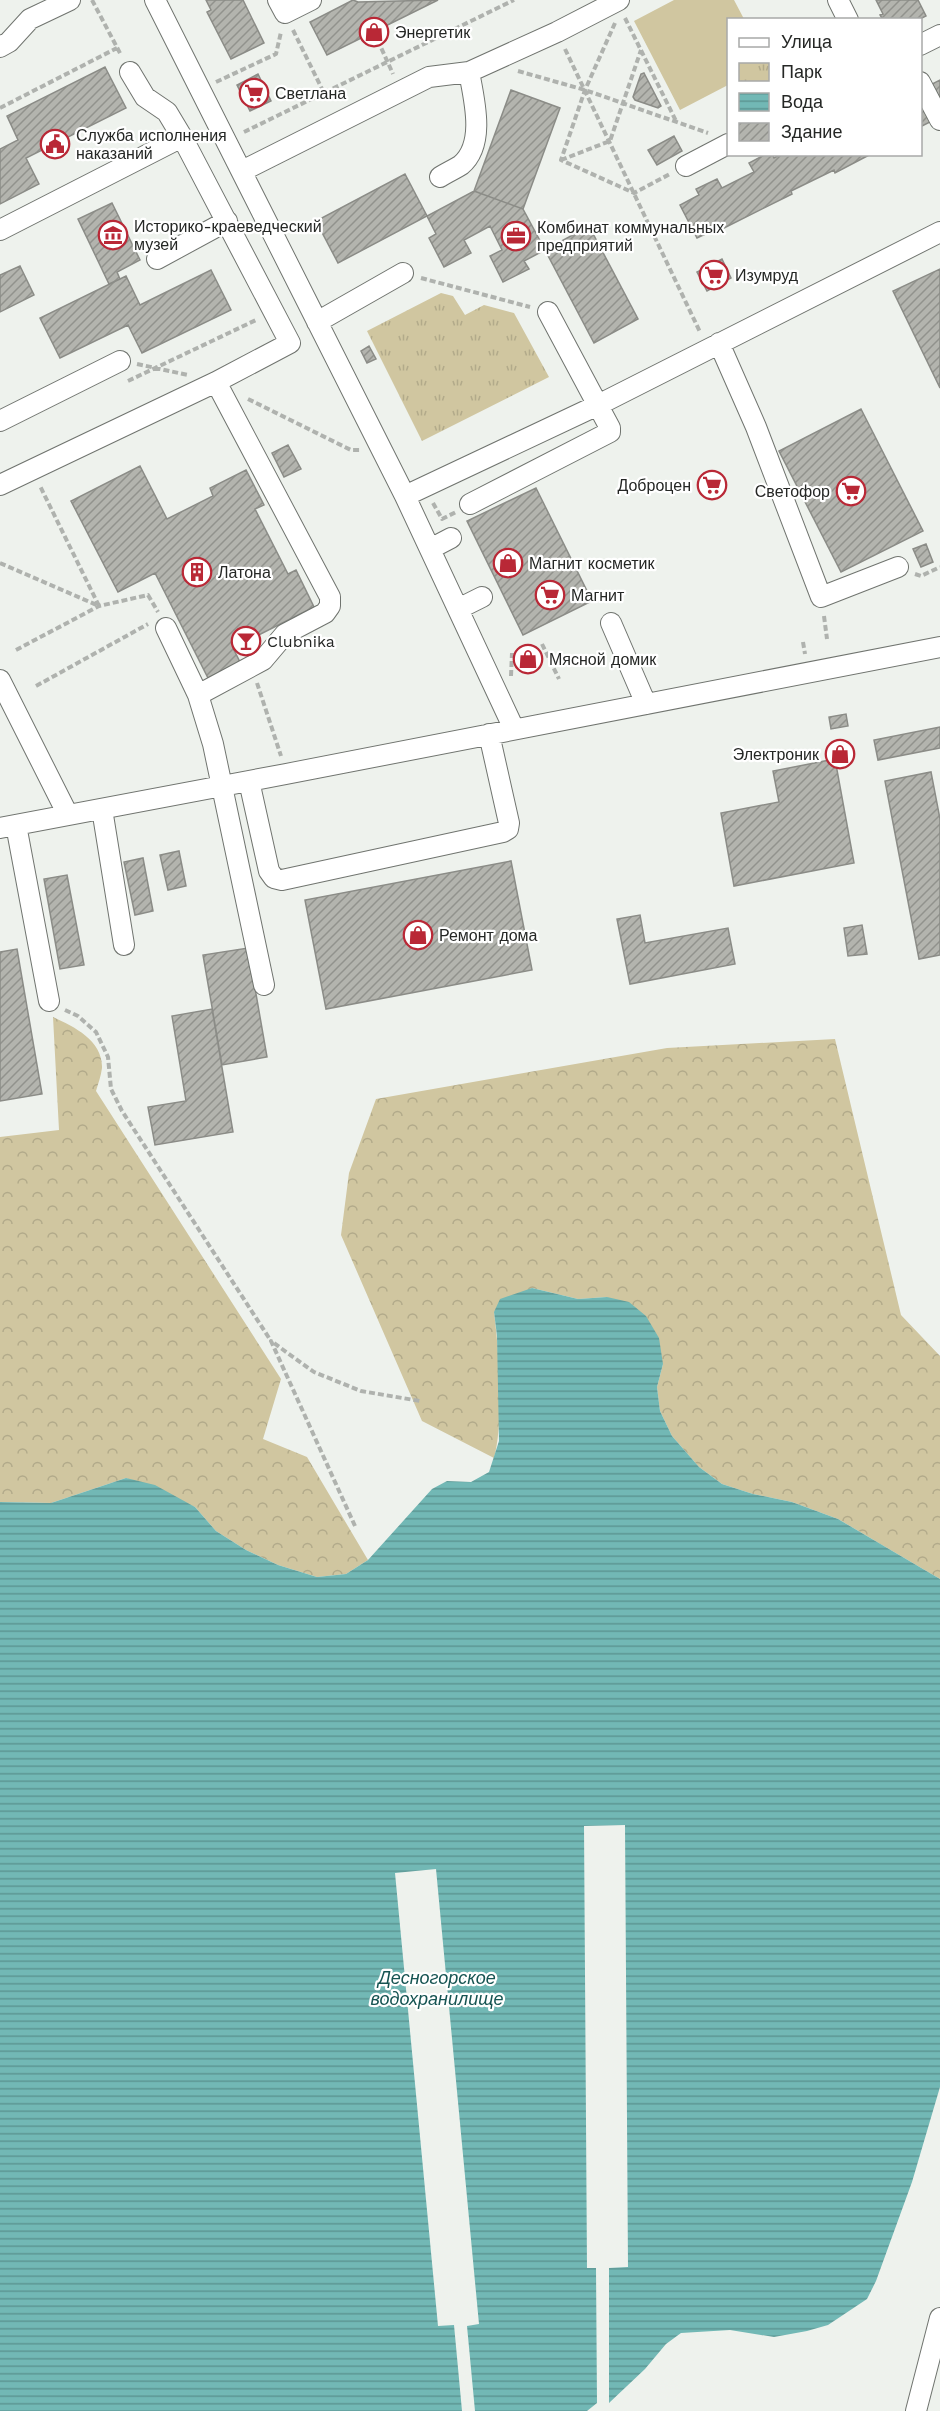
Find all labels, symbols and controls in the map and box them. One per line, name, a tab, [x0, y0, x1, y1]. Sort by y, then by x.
shop icon: Энергетик	[358, 16, 390, 48]
legend	[727, 18, 922, 156]
place label: Энергетик	[395, 23, 471, 42]
text: Улица	[781, 31, 833, 52]
text: Парк	[781, 61, 822, 82]
supermarket icon: Светлана	[238, 77, 270, 109]
place label: Светлана	[275, 84, 346, 103]
text: Вода	[781, 91, 824, 112]
text: Здание	[781, 121, 842, 142]
place label: Служба исполнения наказаний	[76, 126, 227, 163]
public building icon: Служба исполнения наказаний	[39, 128, 71, 160]
place label: Историко-краеведческий музей	[134, 217, 322, 254]
place label: Комбинат коммунальных предприятий	[537, 218, 724, 255]
museum icon: Историко-краеведческий музей	[97, 219, 129, 251]
office icon: Комбинат коммунальных предприятий	[500, 220, 532, 252]
supermarket icon: Изумруд	[698, 259, 730, 291]
place label: Изумруд	[735, 266, 799, 285]
supermarket icon: Доброцен	[696, 469, 728, 501]
supermarket icon: Светофор	[835, 475, 867, 507]
place label: Доброцен	[617, 476, 691, 495]
place label: Светофор	[755, 482, 830, 501]
shop icon: Магнит косметик	[492, 547, 524, 579]
place label: Магнит косметик	[529, 554, 656, 573]
building icon: Латона	[181, 556, 213, 588]
place label: Латона	[218, 563, 271, 582]
supermarket icon: Магнит	[534, 579, 566, 611]
place label: Магнит	[571, 586, 625, 605]
bar icon: Clubnika	[230, 625, 262, 657]
place label: Clubnika	[267, 632, 335, 651]
shop icon: Мясной домик	[512, 643, 544, 675]
place label: Мясной домик	[549, 650, 657, 669]
shop icon: Электроник	[824, 738, 856, 770]
place label: Электроник	[733, 745, 820, 764]
shop icon: Ремонт дома	[402, 919, 434, 951]
place label: Ремонт дома	[439, 926, 538, 945]
water label: Десногорское водохранилище	[370, 1967, 504, 2009]

